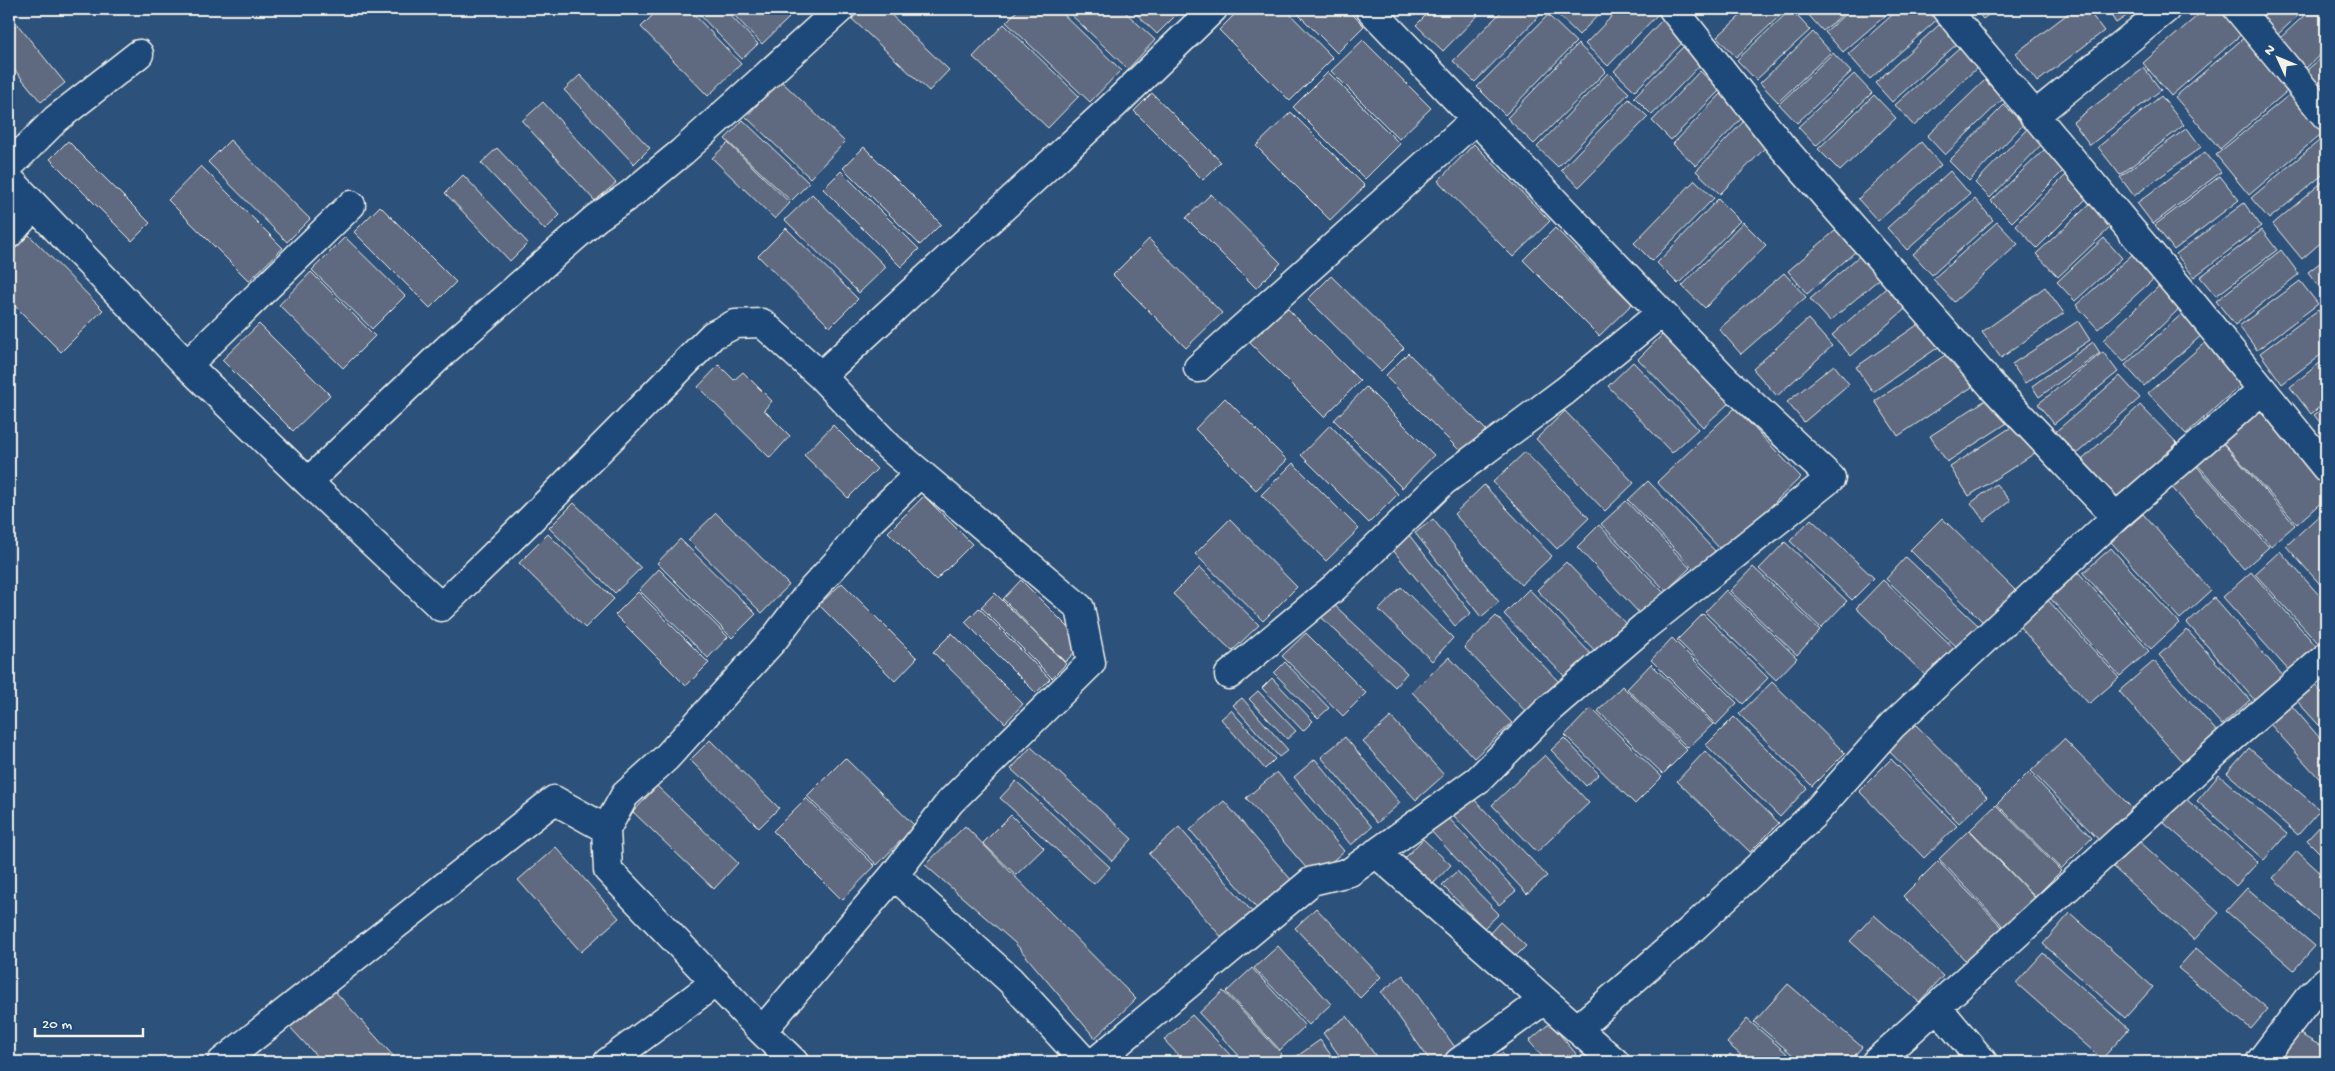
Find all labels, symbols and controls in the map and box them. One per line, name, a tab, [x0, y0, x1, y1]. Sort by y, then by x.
north arrow	[2252, 32, 2302, 82]
text: N	[2261, 42, 2280, 60]
scale bar	[35, 1006, 142, 1038]
text: 20 m	[42, 1016, 72, 1034]

